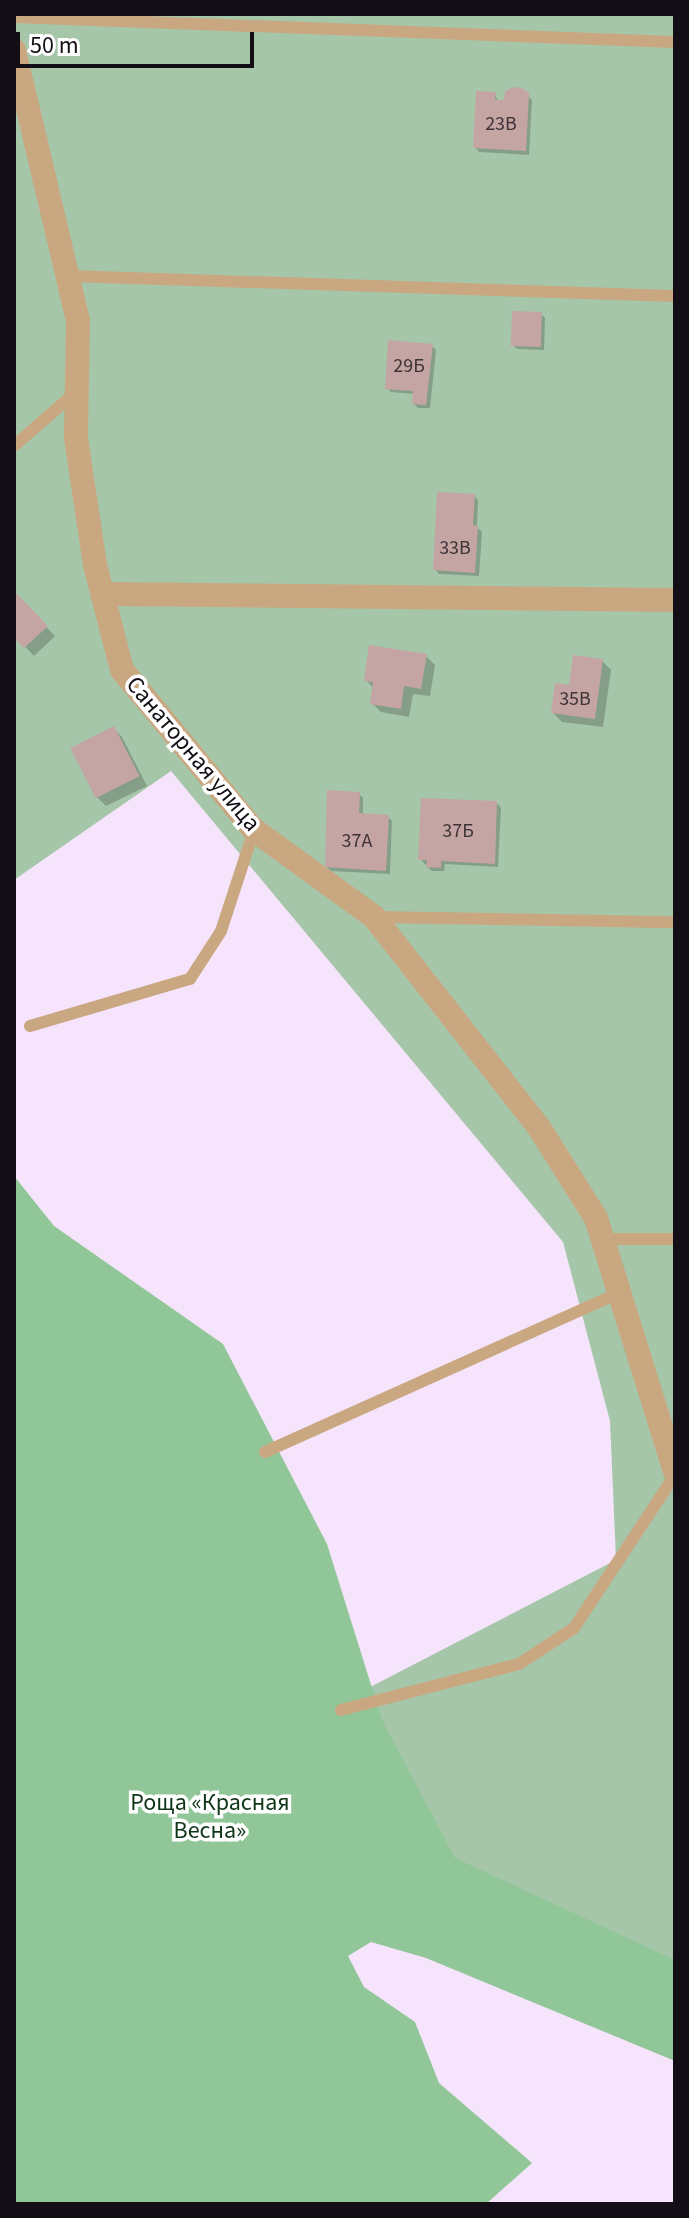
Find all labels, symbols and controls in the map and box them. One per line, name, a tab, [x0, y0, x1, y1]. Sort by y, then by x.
scale bar	[20, 16, 258, 66]
text: 50 m	[30, 28, 79, 63]
house number: 23В	[485, 112, 517, 136]
house number: 29Б	[393, 354, 425, 378]
house number: 33В	[439, 536, 471, 560]
street label: Санаторная улица	[120, 671, 266, 837]
house number: 35В	[559, 687, 591, 711]
house number: 37Б	[442, 819, 474, 843]
house number: 37А	[342, 829, 372, 853]
park label: Роща «Красная Весна»	[130, 1789, 290, 1845]

